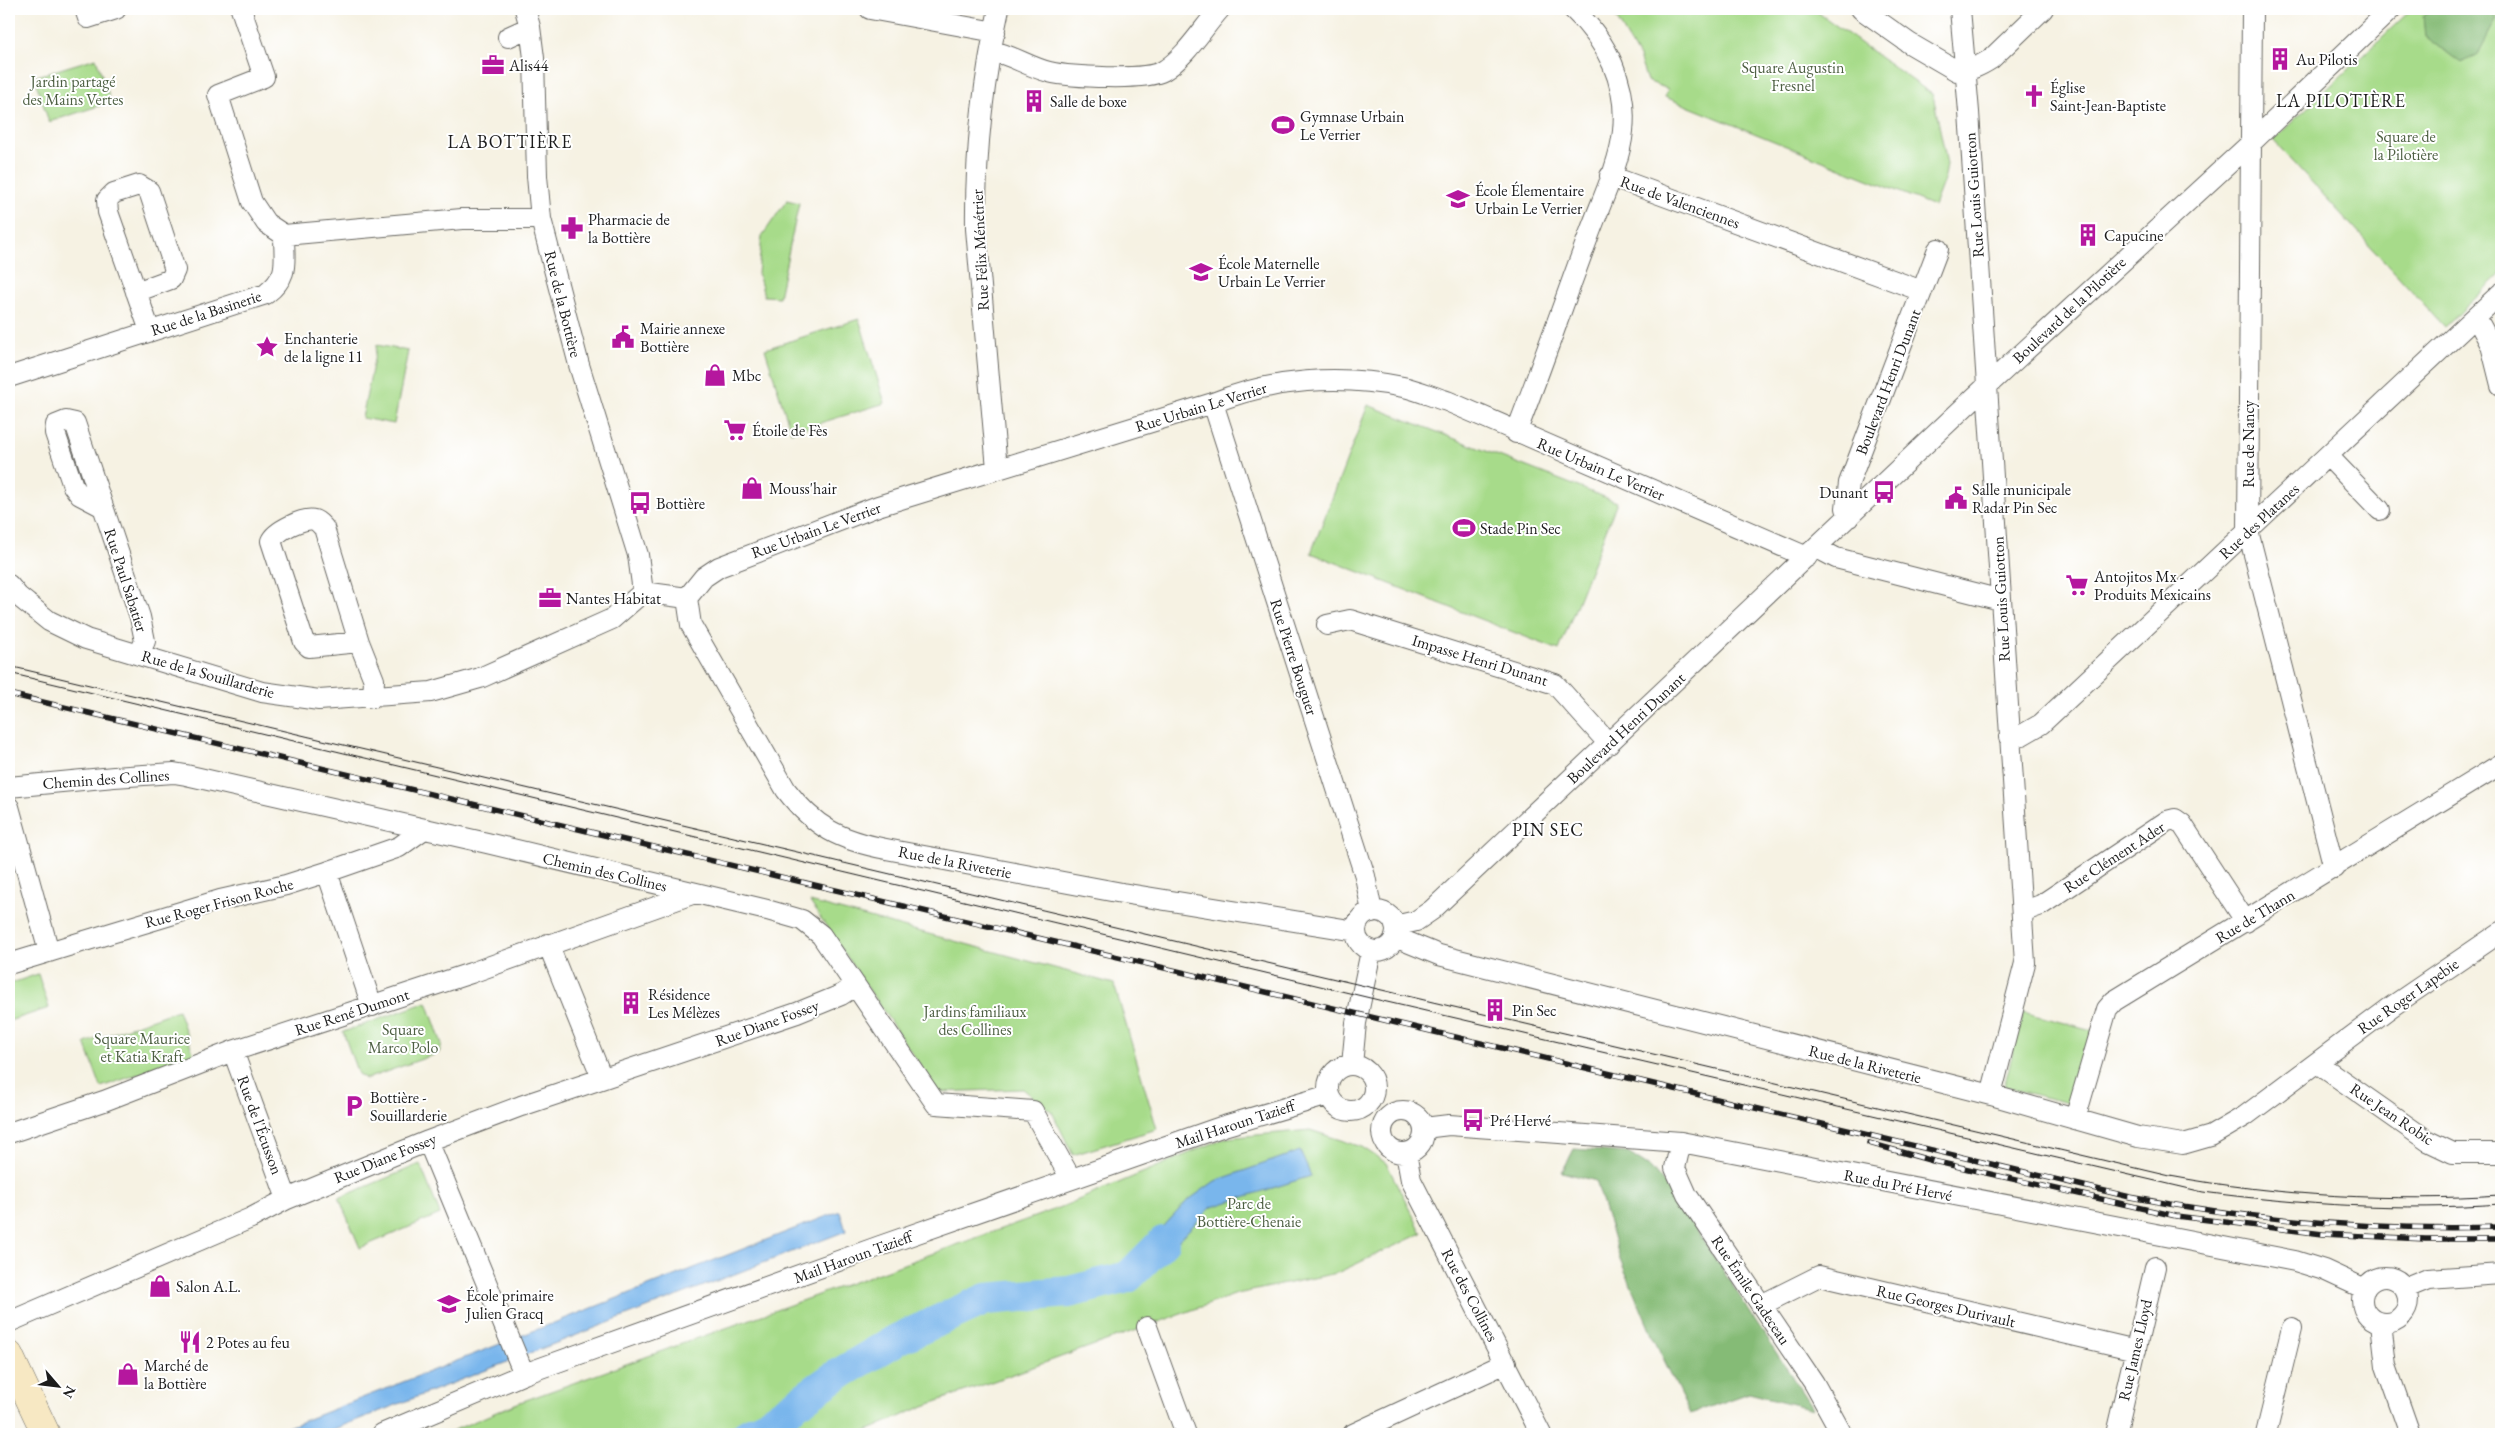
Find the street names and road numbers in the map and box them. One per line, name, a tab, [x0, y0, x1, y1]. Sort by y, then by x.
street label: Rue Louis Guiotton	[1959, 131, 1989, 258]
street label: Rue de Valenciennes	[1617, 171, 1743, 233]
street label: Rue Félix Ménétrier	[966, 188, 994, 311]
street label: Rue de la Bottière	[540, 248, 586, 360]
street label: Boulevard de la Pilotière	[2008, 252, 2130, 368]
street label: Rue de la Basinerie	[148, 285, 264, 341]
street label: Boulevard Henri Dunant	[1851, 306, 1925, 458]
street label: Rue Urbain Le Verrier	[1133, 377, 1270, 437]
street label: Rue de Nancy	[2238, 399, 2259, 488]
street label: Rue Urbain Le Verrier	[1534, 433, 1669, 506]
street label: Rue des Platanes	[2214, 478, 2304, 564]
street label: Rue Urbain Le Verrier	[748, 497, 884, 563]
street label: Rue Paul Sabatier	[99, 525, 153, 635]
street label: Rue Louis Guiotton	[1987, 535, 2015, 662]
street label: Rue Pierre Bouguer	[1265, 596, 1323, 718]
street label: Impasse Henri Dunant	[1410, 629, 1550, 691]
street label: Rue de la Souillarderie	[139, 645, 277, 703]
street label: Boulevard Henri Dunant	[1562, 668, 1690, 788]
street label: Chemin des Collines	[42, 764, 170, 794]
street label: Rue Clément Ader	[2059, 816, 2169, 898]
street label: Rue de la Riveterie	[896, 841, 1014, 883]
street label: Chemin des Collines	[541, 847, 669, 897]
street label: Rue Roger Frison Roche	[142, 873, 296, 933]
street label: Rue de Thann	[2211, 884, 2299, 948]
street label: Rue Roger Lapebie	[2353, 953, 2463, 1039]
street label: Rue René Dumont	[292, 984, 412, 1040]
street label: Rue Diane Fossey	[712, 994, 823, 1051]
street label: Rue de la Riveterie	[1807, 1040, 1923, 1088]
street label: Rue de l'Écusson	[232, 1072, 288, 1178]
street label: Rue Jean Robic	[2346, 1078, 2438, 1150]
street label: Mail Haroun Tazieff	[1172, 1094, 1299, 1153]
street label: Rue Diane Fossey	[331, 1128, 440, 1188]
street label: Rue du Pré Hervé	[1842, 1164, 1954, 1206]
street label: Mail Haroun Tazieff	[791, 1225, 917, 1288]
street label: Rue Émile Gadeceau	[1707, 1231, 1796, 1349]
street label: Rue des Collines	[1437, 1245, 1503, 1345]
street label: Rue Georges Durivault	[1874, 1280, 2018, 1332]
street label: Rue James Lloyd	[2113, 1296, 2157, 1403]

